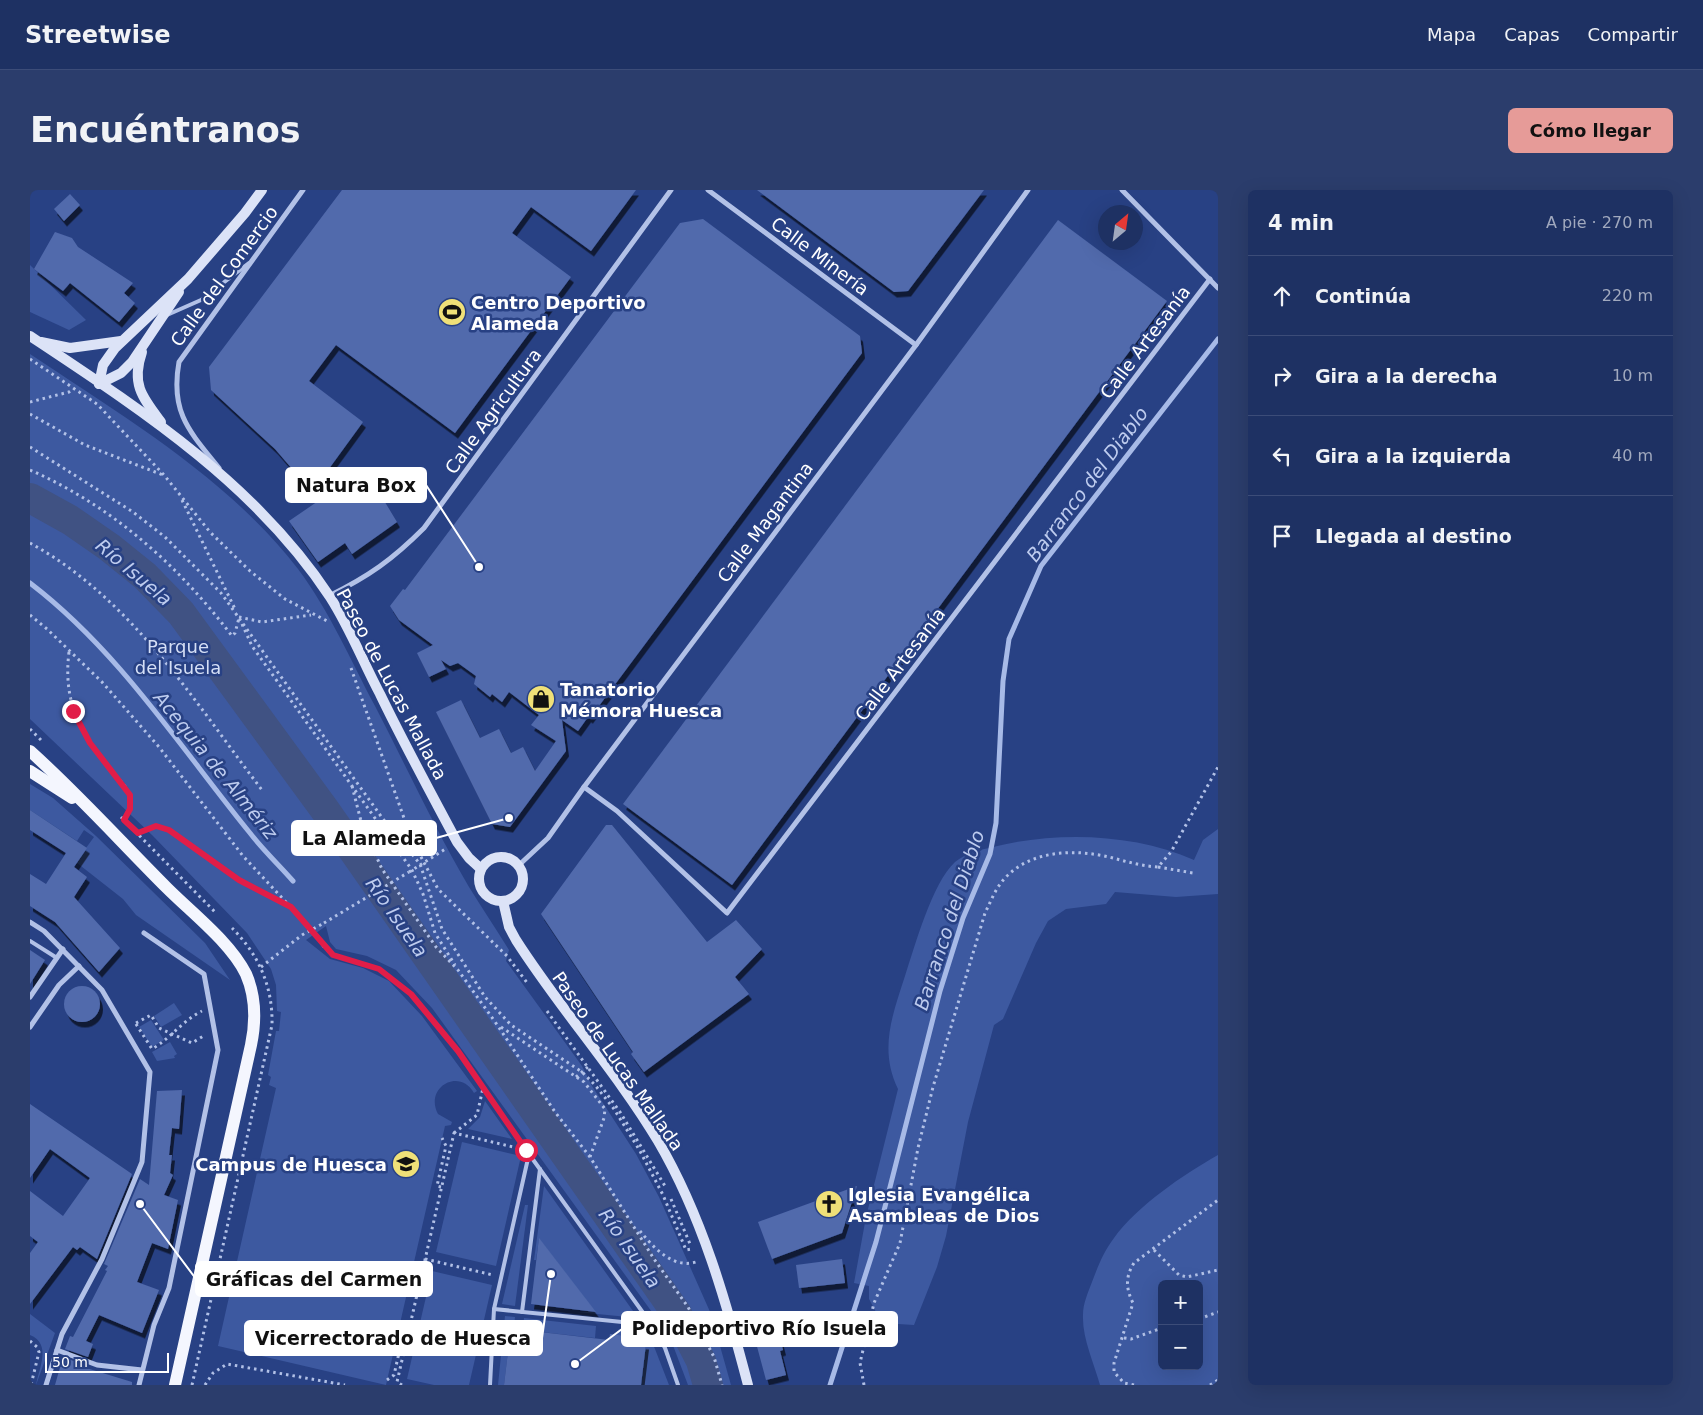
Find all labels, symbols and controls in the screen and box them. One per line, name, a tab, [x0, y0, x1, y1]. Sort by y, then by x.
text: Streetwise	[25, 21, 171, 49]
text: Mapa	[1427, 24, 1476, 45]
text: Capas	[1504, 24, 1560, 45]
text: Compartir	[1588, 24, 1678, 45]
button: Cómo llegar	[1508, 108, 1673, 153]
text: Encuéntranos	[30, 110, 301, 150]
street label: Calle del Comercio	[166, 202, 282, 350]
north arrow	[1098, 205, 1143, 250]
text: 4 min	[1268, 211, 1334, 235]
street label: Calle Minería	[767, 212, 873, 300]
text: A pie · 270 m	[1546, 213, 1653, 232]
street label: Calle Artesanía	[1096, 281, 1194, 403]
icon: ahead	[1268, 282, 1296, 310]
text: Continúa	[1315, 285, 1411, 307]
text: 220 m	[1602, 286, 1653, 305]
place label: Centro Deportivo Alameda	[471, 292, 646, 334]
sports icon: Centro Deportivo Alameda	[437, 297, 467, 327]
street label: Calle Agricultura	[440, 344, 546, 478]
icon: right	[1268, 362, 1296, 390]
text: Gira a la derecha	[1315, 365, 1498, 387]
text: 10 m	[1612, 366, 1653, 385]
water label: Barranco del Diablo	[1022, 402, 1152, 566]
icon: left	[1268, 442, 1296, 470]
text: Gira a la izquierda	[1315, 445, 1511, 467]
text: 40 m	[1612, 446, 1653, 465]
street label: Calle Magantina	[713, 458, 817, 586]
callout: Natura Box	[286, 468, 426, 502]
text: Natura Box	[296, 474, 416, 496]
icon: arrive	[1268, 522, 1296, 550]
text: Llegada al destino	[1315, 525, 1512, 547]
water label: Río Isuela	[92, 534, 176, 610]
street label: Paseo de Lucas Mallada	[333, 585, 451, 783]
street label: Calle Artesanía	[851, 603, 949, 725]
park label: Parque del Isuela	[135, 636, 221, 678]
place label: Tanatorio Mémora Huesca	[560, 679, 722, 721]
shop icon: Tanatorio Mémora Huesca	[526, 684, 556, 714]
water label: Acequia de Almériz	[148, 685, 283, 844]
route end	[62, 700, 85, 723]
callout: La Alameda	[292, 821, 436, 855]
text: La Alameda	[302, 827, 426, 849]
water label: Barranco del Diablo	[910, 827, 988, 1013]
water label: Río Isuela	[362, 873, 432, 961]
street label: Paseo de Lucas Mallada	[548, 967, 688, 1155]
route start	[515, 1139, 538, 1162]
school or university icon: Campus de Huesca	[391, 1149, 421, 1179]
place label: Campus de Huesca	[195, 1154, 387, 1175]
place label: Iglesia Evangélica Asambleas de Dios	[848, 1184, 1040, 1226]
church icon: Iglesia Evangélica Asambleas de Dios	[814, 1189, 844, 1219]
water label: Río Isuela	[595, 1204, 665, 1292]
callout: Gráficas del Carmen	[196, 1262, 432, 1296]
text: Gráficas del Carmen	[206, 1268, 422, 1290]
map controls	[1158, 1280, 1203, 1370]
button: +	[1158, 1280, 1203, 1325]
callout: Polideportivo Río Isuela	[622, 1312, 897, 1346]
text: Polideportivo Río Isuela	[631, 1317, 887, 1339]
callout: Vicerrectorado de Huesca	[245, 1321, 542, 1355]
button: −	[1158, 1325, 1203, 1370]
text: Vicerrectorado de Huesca	[255, 1327, 531, 1349]
scale bar	[45, 1350, 169, 1373]
text: 50 m	[52, 1354, 88, 1370]

